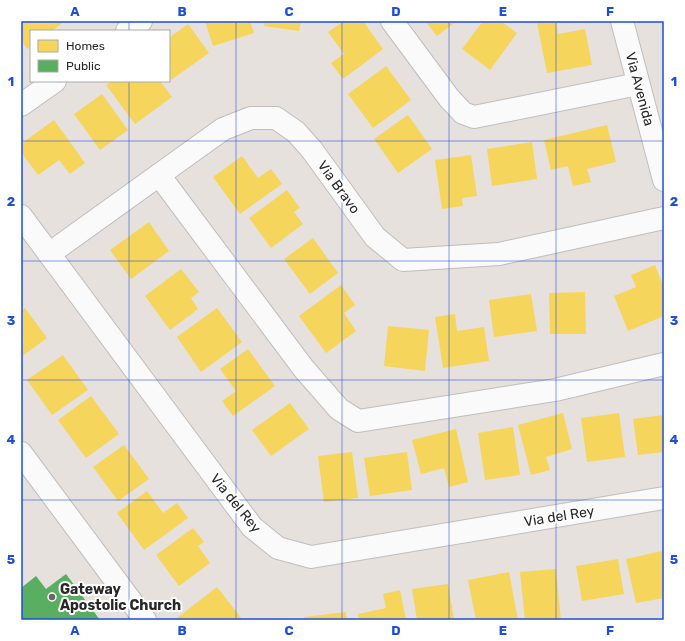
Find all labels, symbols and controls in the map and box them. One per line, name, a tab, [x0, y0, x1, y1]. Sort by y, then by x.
text: A	[70, 4, 80, 19]
text: B	[177, 4, 187, 19]
text: C	[284, 4, 294, 19]
text: D	[391, 4, 401, 19]
text: E	[499, 4, 507, 19]
text: F	[606, 4, 614, 19]
legend	[30, 30, 170, 82]
text: Homes	[66, 39, 105, 53]
street label: Via Avenida	[622, 50, 657, 128]
text: Public	[66, 59, 101, 73]
text: 1	[8, 74, 14, 89]
text: 1	[671, 74, 677, 89]
street label: Via Bravo	[314, 157, 364, 217]
text: 2	[7, 194, 15, 209]
text: 2	[670, 194, 678, 209]
text: 3	[7, 313, 16, 328]
text: 3	[670, 313, 679, 328]
text: 4	[7, 432, 16, 447]
text: 4	[670, 432, 679, 447]
street label: Via del Rey	[207, 470, 265, 536]
street label: Via del Rey	[523, 502, 596, 530]
text: 5	[7, 552, 15, 567]
text: 5	[670, 552, 678, 567]
place label: Gateway Apostolic Church	[60, 581, 181, 614]
marker: Gateway Apostolic Church	[47, 592, 57, 602]
text: A	[70, 623, 80, 638]
text: B	[177, 623, 187, 638]
text: C	[284, 623, 294, 638]
text: D	[391, 623, 401, 638]
text: E	[499, 623, 507, 638]
text: F	[606, 623, 614, 638]

